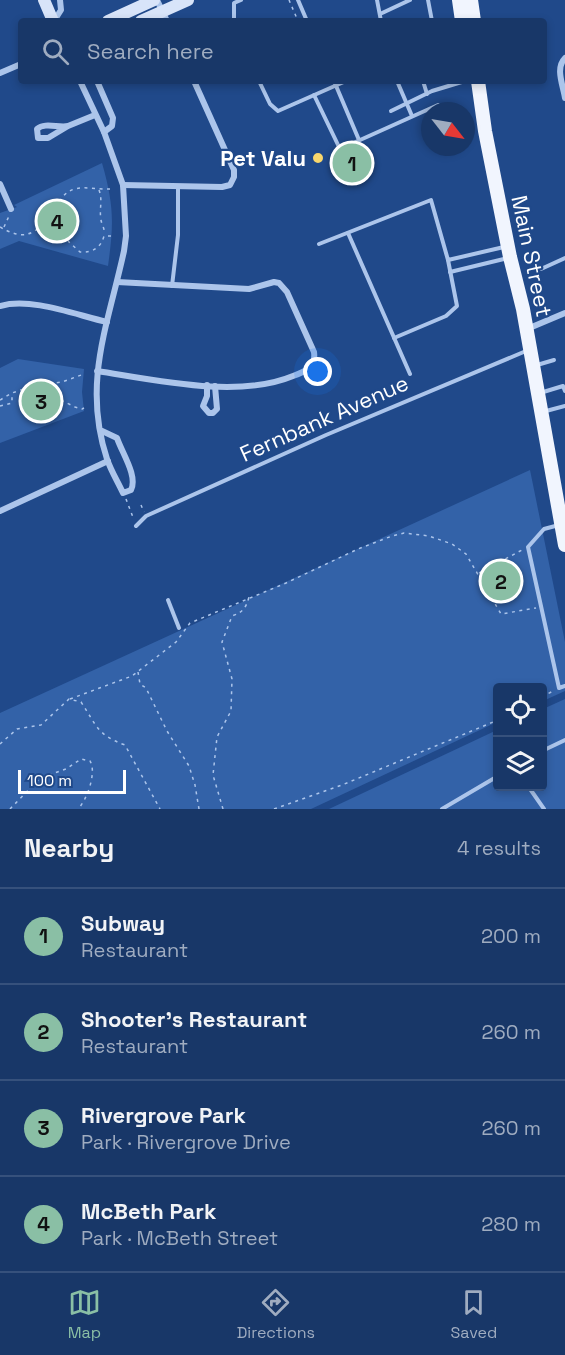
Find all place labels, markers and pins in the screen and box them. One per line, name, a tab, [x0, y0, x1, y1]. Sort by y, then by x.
pin: 1	[332, 140, 372, 186]
place label: Pet Valu	[220, 144, 306, 172]
marker: Pet Valu	[311, 151, 325, 165]
pin: 4	[38, 198, 76, 244]
pin: 3	[22, 378, 60, 424]
pin: 2	[482, 558, 520, 604]

